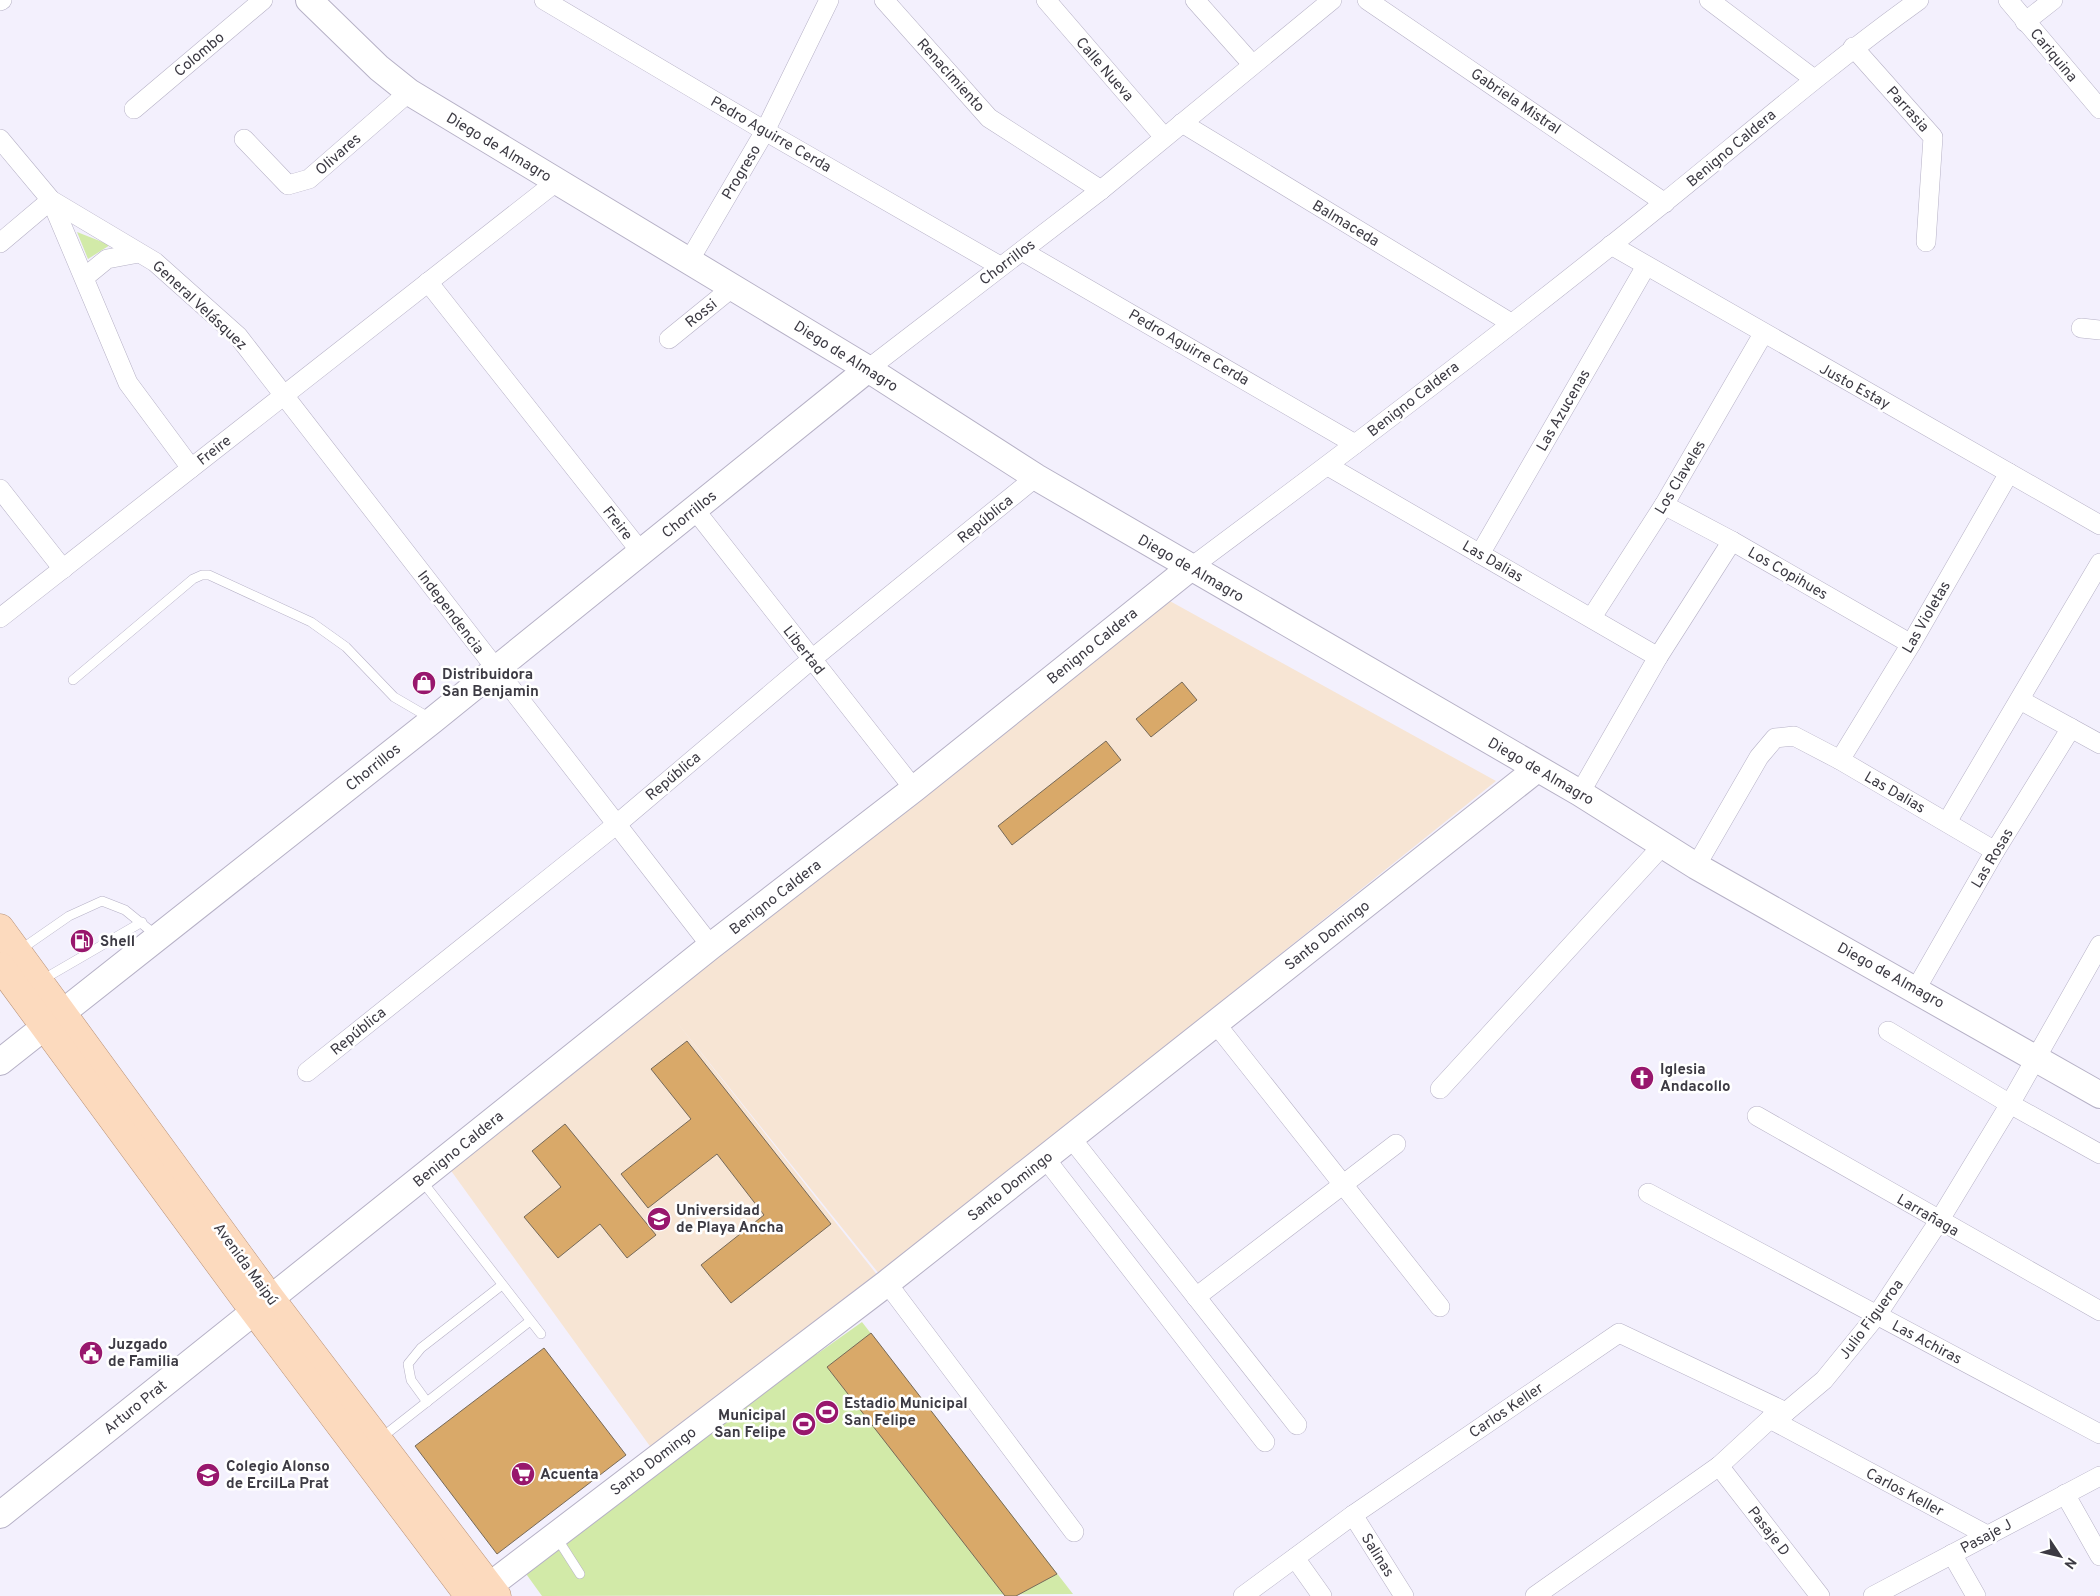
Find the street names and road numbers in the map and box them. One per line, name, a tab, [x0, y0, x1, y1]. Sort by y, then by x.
street label: Cariquina	[2025, 25, 2081, 87]
street label: Colombo	[171, 29, 229, 82]
street label: Calle Nueva	[1071, 34, 1137, 106]
street label: Renacimiento	[912, 35, 988, 117]
street label: Gabriela Mistral	[1466, 65, 1564, 139]
street label: Parrasia	[1881, 83, 1932, 137]
street label: Pedro Aguirre Cerda	[706, 93, 834, 178]
street label: Benigno Caldera	[1683, 106, 1781, 192]
street label: Diego de Almagro	[442, 109, 554, 187]
street label: Olivares	[312, 130, 366, 180]
street label: Progreso	[719, 142, 766, 204]
street label: Balmaceda	[1308, 197, 1382, 252]
street label: Chorrillos	[976, 236, 1040, 290]
street label: General Velásquez	[147, 257, 250, 355]
street label: Rossi	[682, 296, 722, 333]
street label: Pedro Aguirre Cerda	[1124, 306, 1252, 391]
street label: Diego de Almagro	[790, 318, 901, 397]
street label: Benigno Caldera	[1364, 358, 1464, 442]
street label: Justo Estay	[1816, 360, 1893, 415]
street label: Las Azucenas	[1533, 366, 1595, 455]
street label: Freire	[194, 432, 236, 470]
street label: Los Claveles	[1652, 437, 1711, 518]
street label: Chorrillos	[659, 487, 721, 543]
street label: República	[954, 492, 1018, 548]
street label: Freire	[598, 503, 636, 545]
street label: Diego de Almagro	[1134, 531, 1247, 607]
street label: Las Dalias	[1458, 537, 1526, 587]
street label: Los Copihues	[1744, 544, 1831, 605]
street label: Independencia	[412, 567, 487, 658]
street label: Las Violetas	[1899, 578, 1956, 657]
street label: Benigno Caldera	[1044, 605, 1142, 690]
street label: Libertad	[778, 623, 828, 679]
street label: Diego de Almagro	[1484, 734, 1597, 810]
street label: Chorrillos	[343, 740, 405, 796]
street label: República	[643, 749, 705, 806]
street label: Las Dalias	[1860, 768, 1928, 818]
street label: Las Rosas	[1968, 825, 2019, 892]
street label: Benigno Caldera	[726, 856, 826, 940]
street label: Santo Domingo	[1281, 897, 1374, 975]
street label: Diego de Almagro	[1833, 939, 1947, 1014]
street label: República	[327, 1004, 391, 1060]
street label: Benigno Caldera	[410, 1108, 508, 1193]
street label: Santo Domingo	[964, 1148, 1057, 1226]
street label: Larrañaga	[1893, 1191, 1962, 1242]
street label: Avenida Maipú	[208, 1220, 281, 1310]
street label: Julio Figueroa	[1836, 1276, 1909, 1364]
street label: Las Achiras	[1888, 1317, 1965, 1370]
street label: Arturo Prat	[101, 1377, 171, 1439]
street label: Carlos Keller	[1466, 1379, 1548, 1443]
street label: Santo Domingo	[607, 1424, 701, 1501]
street label: Carlos Keller	[1862, 1465, 1947, 1522]
street label: Pasaje D	[1743, 1503, 1793, 1561]
street label: Pasaje J	[1958, 1516, 2016, 1559]
street label: Salinas	[1356, 1530, 1398, 1581]

